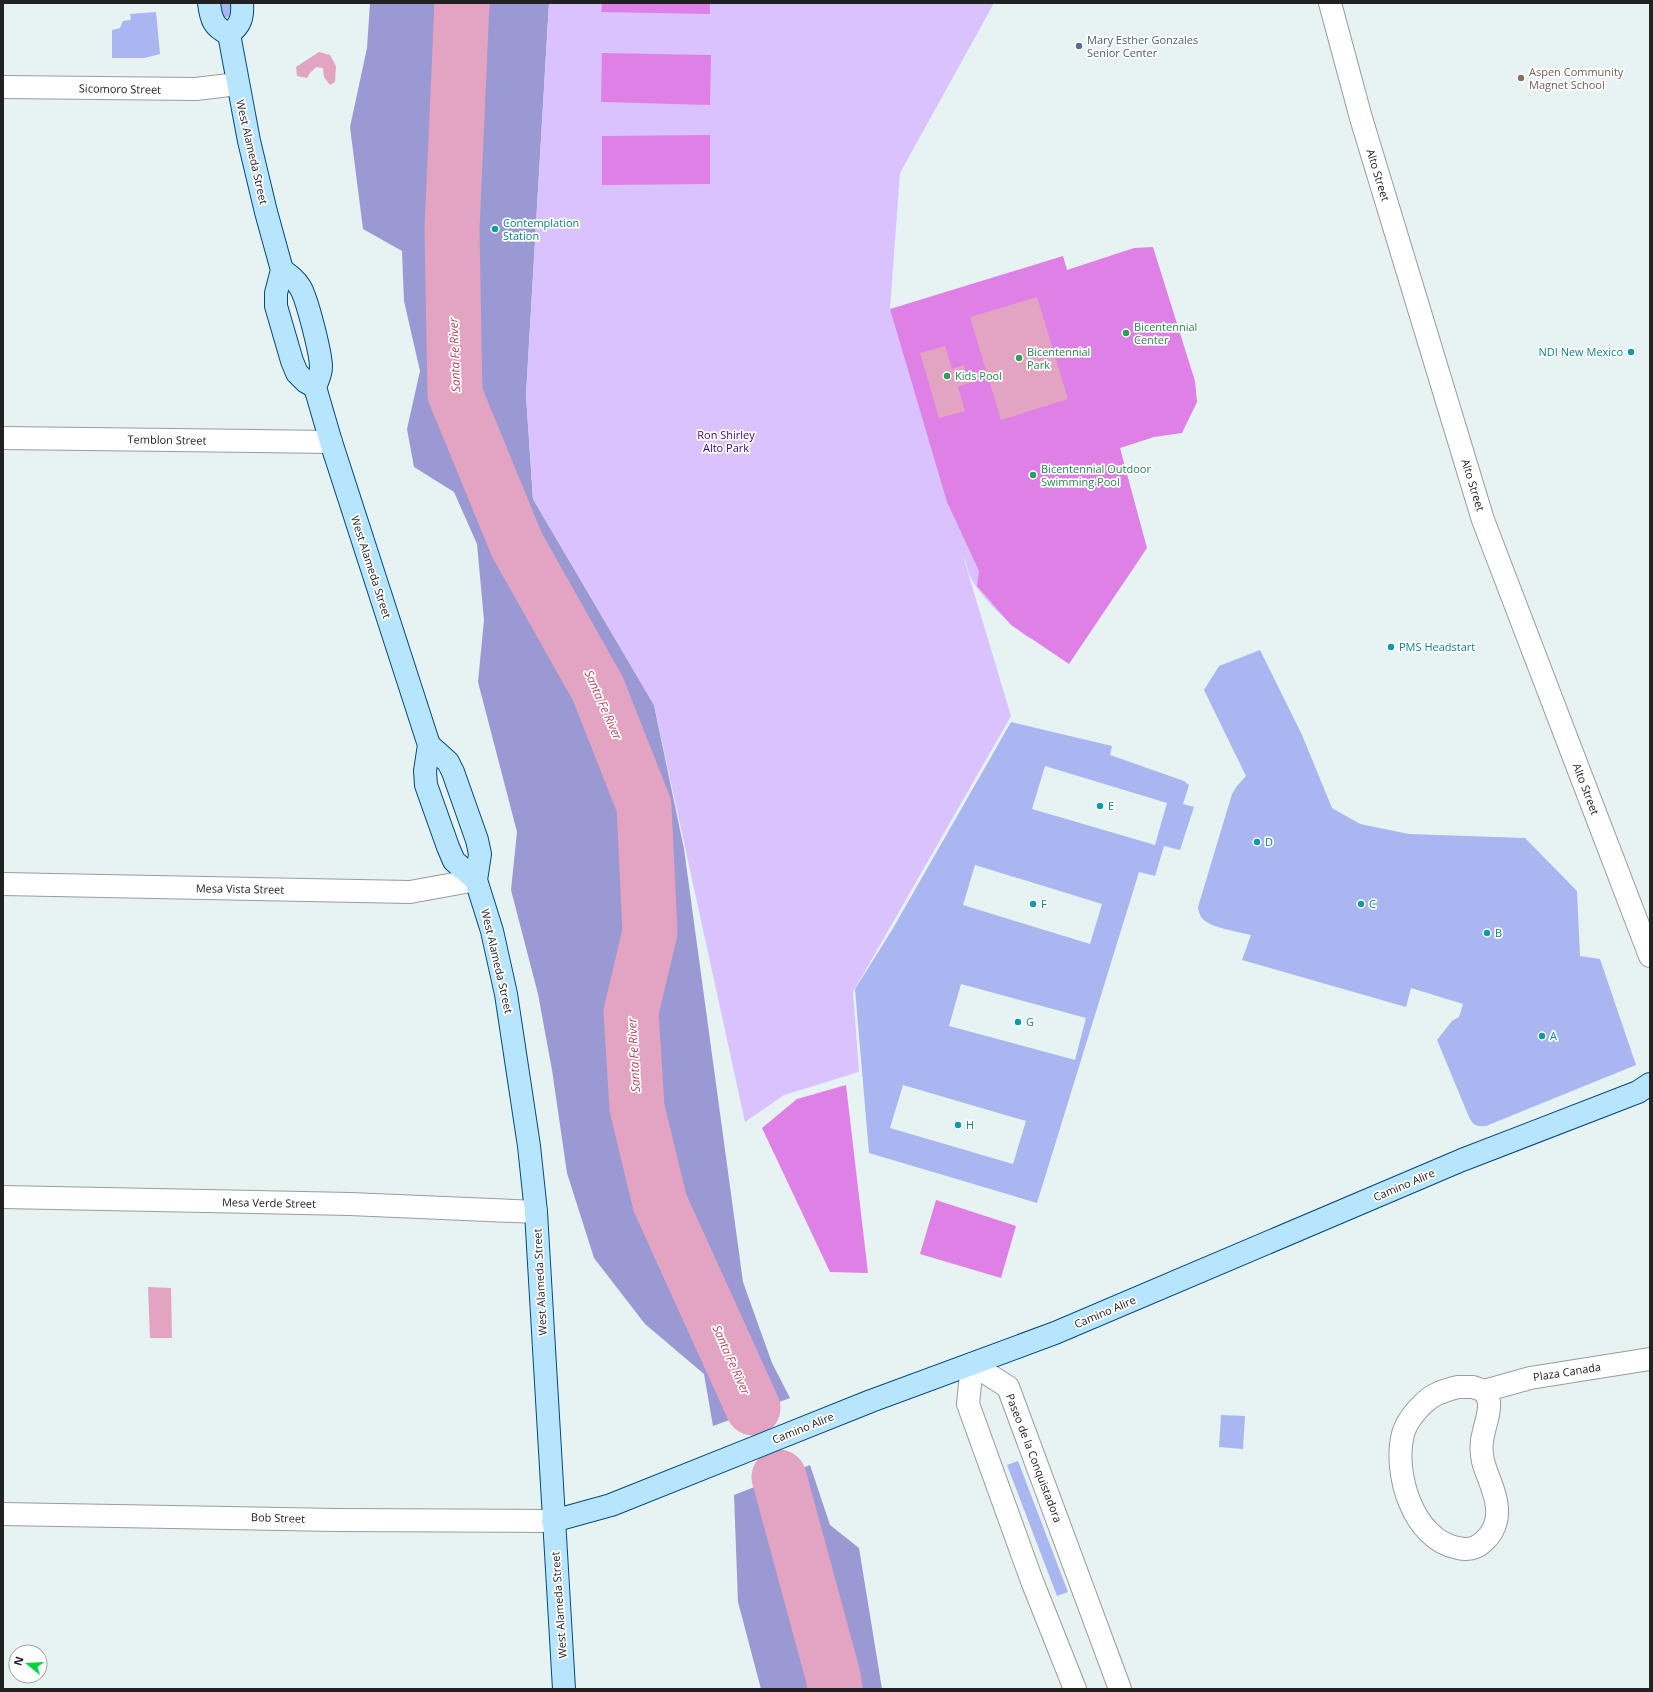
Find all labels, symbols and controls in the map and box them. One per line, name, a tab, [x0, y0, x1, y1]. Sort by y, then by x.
place label: Mary Esther Gonzales Senior Center	[1087, 32, 1198, 60]
marker: Mary Esther Gonzales Senior Center	[1074, 41, 1084, 51]
place label: Aspen Community Magnet School	[1529, 64, 1624, 92]
marker: Aspen Community Magnet School	[1516, 73, 1526, 83]
street label: Sicomoro Street	[79, 80, 161, 97]
street label: West Alameda Street	[233, 98, 272, 206]
street label: Alto Street	[1363, 147, 1394, 203]
place label: Contemplation Station	[503, 215, 579, 243]
marker: Contemplation Station	[490, 224, 500, 234]
water label: Santa Fe River	[445, 316, 464, 393]
place label: Bicentennial Center	[1134, 319, 1197, 347]
marker: Bicentennial Center	[1121, 328, 1131, 338]
place label: Bicentennial Park	[1027, 344, 1090, 372]
place label: NDI New Mexico	[1538, 344, 1623, 359]
marker: NDI New Mexico	[1626, 347, 1636, 357]
marker: Bicentennial Park	[1014, 353, 1024, 363]
place label: Kids Pool	[955, 368, 1002, 383]
marker: Kids Pool	[942, 371, 952, 381]
park label: Ron Shirley Alto Park	[697, 427, 755, 455]
street label: Temblon Street	[127, 431, 207, 448]
street label: Alto Street	[1458, 457, 1489, 513]
place label: Bicentennial Outdoor Swimming Pool	[1041, 461, 1151, 489]
marker: Bicentennial Outdoor Swimming Pool	[1028, 470, 1038, 480]
street label: West Alameda Street	[348, 514, 395, 620]
place label: PMS Headstart	[1399, 639, 1475, 654]
marker: PMS Headstart	[1386, 642, 1396, 652]
water label: Santa Fe River	[581, 667, 627, 743]
street label: Alto Street	[1570, 761, 1603, 817]
place label: E	[1108, 798, 1114, 813]
marker: E	[1095, 801, 1105, 811]
place label: D	[1265, 834, 1273, 849]
marker: D	[1252, 837, 1262, 847]
street label: Mesa Vista Street	[196, 880, 284, 897]
place label: F	[1041, 896, 1047, 911]
place label: C	[1369, 896, 1376, 911]
marker: F	[1028, 899, 1038, 909]
marker: C	[1356, 899, 1366, 909]
street label: West Alameda Street	[478, 907, 517, 1015]
place label: B	[1495, 925, 1502, 940]
marker: B	[1482, 928, 1492, 938]
place label: G	[1026, 1014, 1034, 1029]
water label: Santa Fe River	[623, 1016, 644, 1093]
marker: G	[1013, 1017, 1023, 1027]
place label: A	[1550, 1028, 1557, 1043]
marker: A	[1537, 1031, 1547, 1041]
place label: H	[966, 1117, 974, 1132]
marker: H	[953, 1120, 963, 1130]
street label: Camino Alire	[1371, 1165, 1437, 1204]
street label: Mesa Verde Street	[222, 1194, 316, 1211]
street label: West Alameda Street	[529, 1228, 550, 1336]
street label: Camino Alire	[1072, 1292, 1138, 1331]
water label: Santa Fe River	[709, 1322, 755, 1398]
street label: Plaza Canada	[1532, 1359, 1602, 1384]
street label: Paseo de la Conquistadora	[1003, 1391, 1066, 1524]
street label: Camino Alire	[770, 1408, 836, 1447]
street label: Bob Street	[251, 1509, 305, 1526]
street label: West Alameda Street	[547, 1551, 570, 1659]
north arrow	[8, 1644, 48, 1684]
text: N	[9, 1654, 27, 1667]

